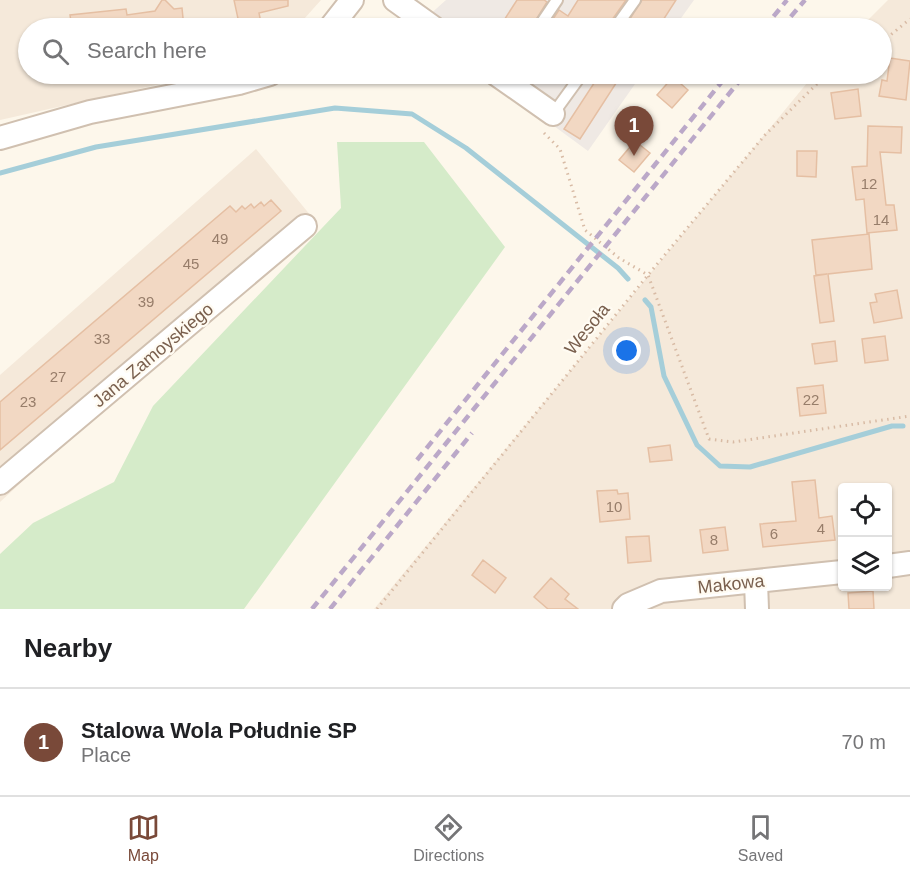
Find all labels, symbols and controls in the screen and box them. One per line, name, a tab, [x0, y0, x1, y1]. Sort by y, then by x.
search box	[18, 18, 892, 84]
icon: search	[39, 35, 72, 68]
text: Search here	[87, 38, 207, 63]
pin: 1	[614, 106, 654, 156]
house number: 12	[861, 175, 877, 192]
house number: 14	[873, 211, 889, 228]
house number: 49	[212, 230, 228, 247]
house number: 45	[183, 255, 199, 272]
house number: 39	[138, 293, 154, 310]
street label: Jana Zamoyskiego	[89, 299, 217, 411]
street label: Wesoła	[560, 299, 614, 358]
house number: 33	[94, 330, 110, 347]
your location	[612, 336, 641, 365]
house number: 27	[50, 368, 66, 385]
house number: 22	[803, 391, 819, 408]
house number: 23	[20, 393, 36, 410]
map controls	[838, 483, 892, 591]
button: locate	[838, 483, 892, 537]
house number: 10	[606, 498, 622, 515]
house number: 4	[817, 520, 825, 537]
house number: 6	[770, 525, 778, 542]
house number: 8	[710, 531, 718, 548]
button: layers	[838, 537, 892, 591]
street label: Makowa	[697, 570, 766, 597]
text: Nearby	[24, 633, 112, 663]
text: Stalowa Wola Południe SP	[81, 718, 357, 743]
text: 1	[38, 731, 49, 753]
text: 70 m	[842, 731, 886, 753]
text: Place	[81, 744, 131, 766]
tab: Map	[127, 811, 160, 865]
tab: Directions	[413, 811, 484, 865]
tab: Saved	[738, 811, 783, 865]

